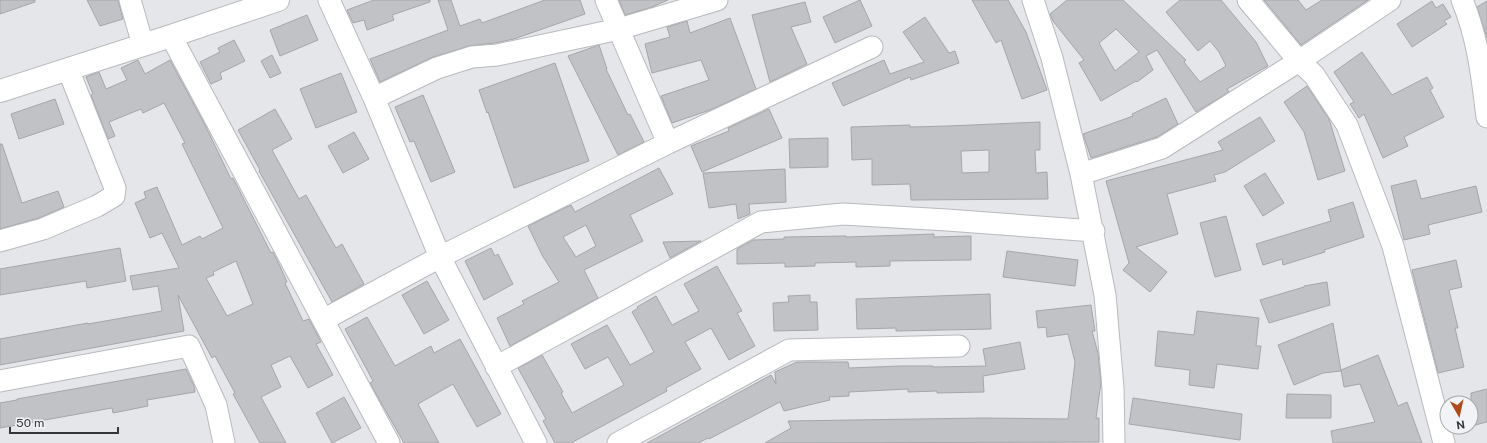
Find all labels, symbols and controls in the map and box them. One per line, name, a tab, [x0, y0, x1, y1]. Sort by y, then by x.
north arrow	[1439, 395, 1479, 435]
scale bar	[10, 409, 118, 435]
text: 50 m	[16, 416, 44, 430]
text: N	[1455, 418, 1466, 431]

